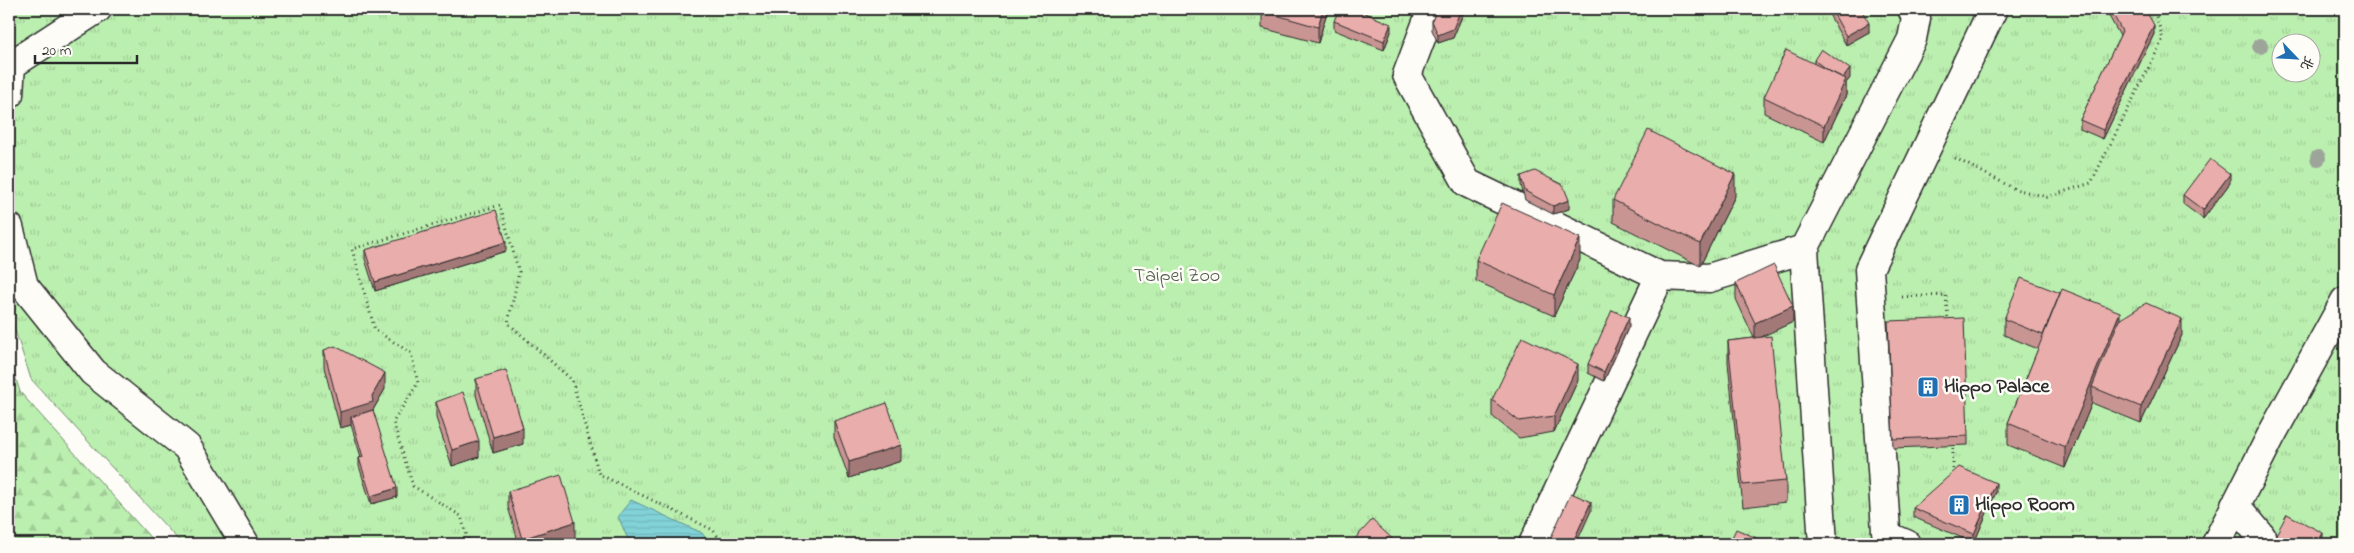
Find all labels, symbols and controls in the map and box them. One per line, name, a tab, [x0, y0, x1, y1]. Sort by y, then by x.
scale bar	[35, 32, 138, 64]
north arrow	[2272, 32, 2322, 82]
text: 20 m	[42, 40, 72, 62]
text: 北	[2294, 52, 2319, 74]
park label: Taipei Zoo	[1134, 262, 1220, 291]
place label: Hippo Palace	[1944, 373, 2051, 402]
building icon: Hippo Palace	[1916, 375, 1940, 399]
place label: Hippo Room	[1975, 491, 2075, 520]
building icon: Hippo Room	[1947, 493, 1971, 517]

